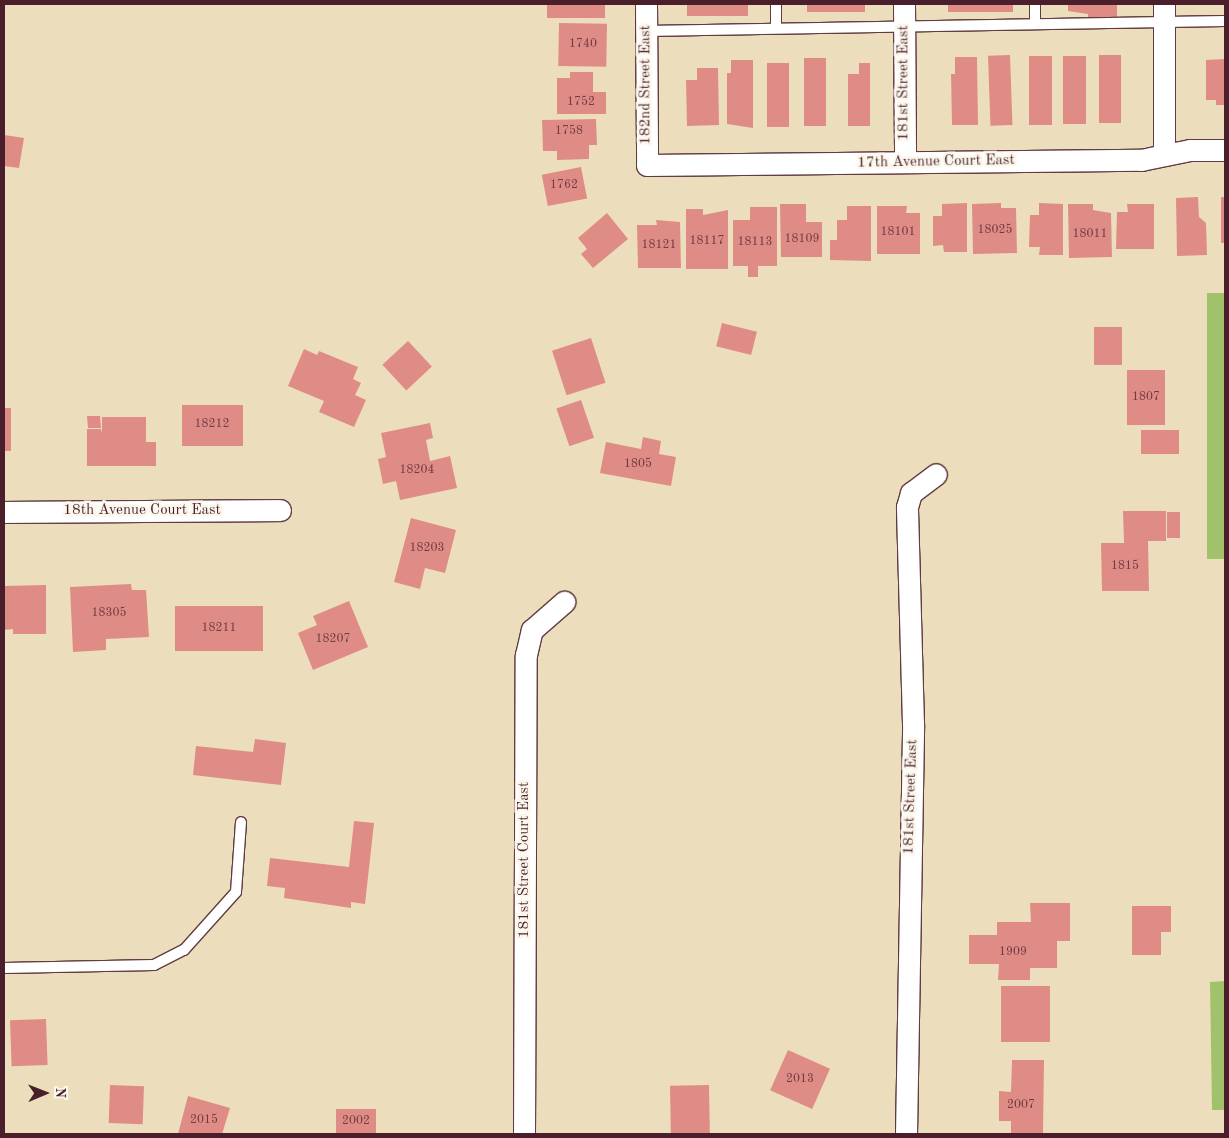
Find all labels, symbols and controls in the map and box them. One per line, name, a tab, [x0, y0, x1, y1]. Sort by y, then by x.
street label: 182nd Street East	[637, 25, 655, 145]
street label: 181st Street East	[895, 25, 913, 141]
house number: 1740	[569, 38, 597, 52]
house number: 1752	[567, 96, 595, 110]
house number: 1758	[555, 125, 583, 139]
street label: 17th Avenue Court East	[857, 152, 1015, 172]
house number: 1762	[550, 179, 578, 193]
house number: 18025	[978, 224, 1012, 238]
house number: 18101	[881, 226, 915, 240]
house number: 18011	[1073, 228, 1107, 242]
house number: 18109	[785, 233, 819, 247]
house number: 18117	[690, 235, 724, 249]
house number: 18113	[738, 236, 772, 250]
house number: 18121	[642, 239, 676, 253]
house number: 1807	[1132, 391, 1160, 405]
house number: 18212	[195, 418, 229, 432]
house number: 1805	[624, 458, 652, 472]
house number: 18204	[400, 464, 434, 478]
street label: 18th Avenue Court East	[63, 502, 221, 520]
house number: 18203	[410, 542, 444, 556]
house number: 1815	[1111, 560, 1139, 574]
house number: 18305	[92, 607, 126, 621]
house number: 18211	[202, 622, 236, 636]
house number: 18207	[316, 633, 350, 647]
street label: 181st Street East	[900, 739, 922, 855]
street label: 181st Street Court East	[516, 782, 534, 938]
house number: 1909	[999, 946, 1027, 960]
north arrow	[20, 1068, 70, 1118]
house number: 2013	[786, 1073, 814, 1087]
text: N	[53, 1087, 67, 1098]
house number: 2007	[1007, 1099, 1035, 1113]
house number: 2015	[190, 1114, 218, 1128]
house number: 2002	[342, 1115, 370, 1129]

